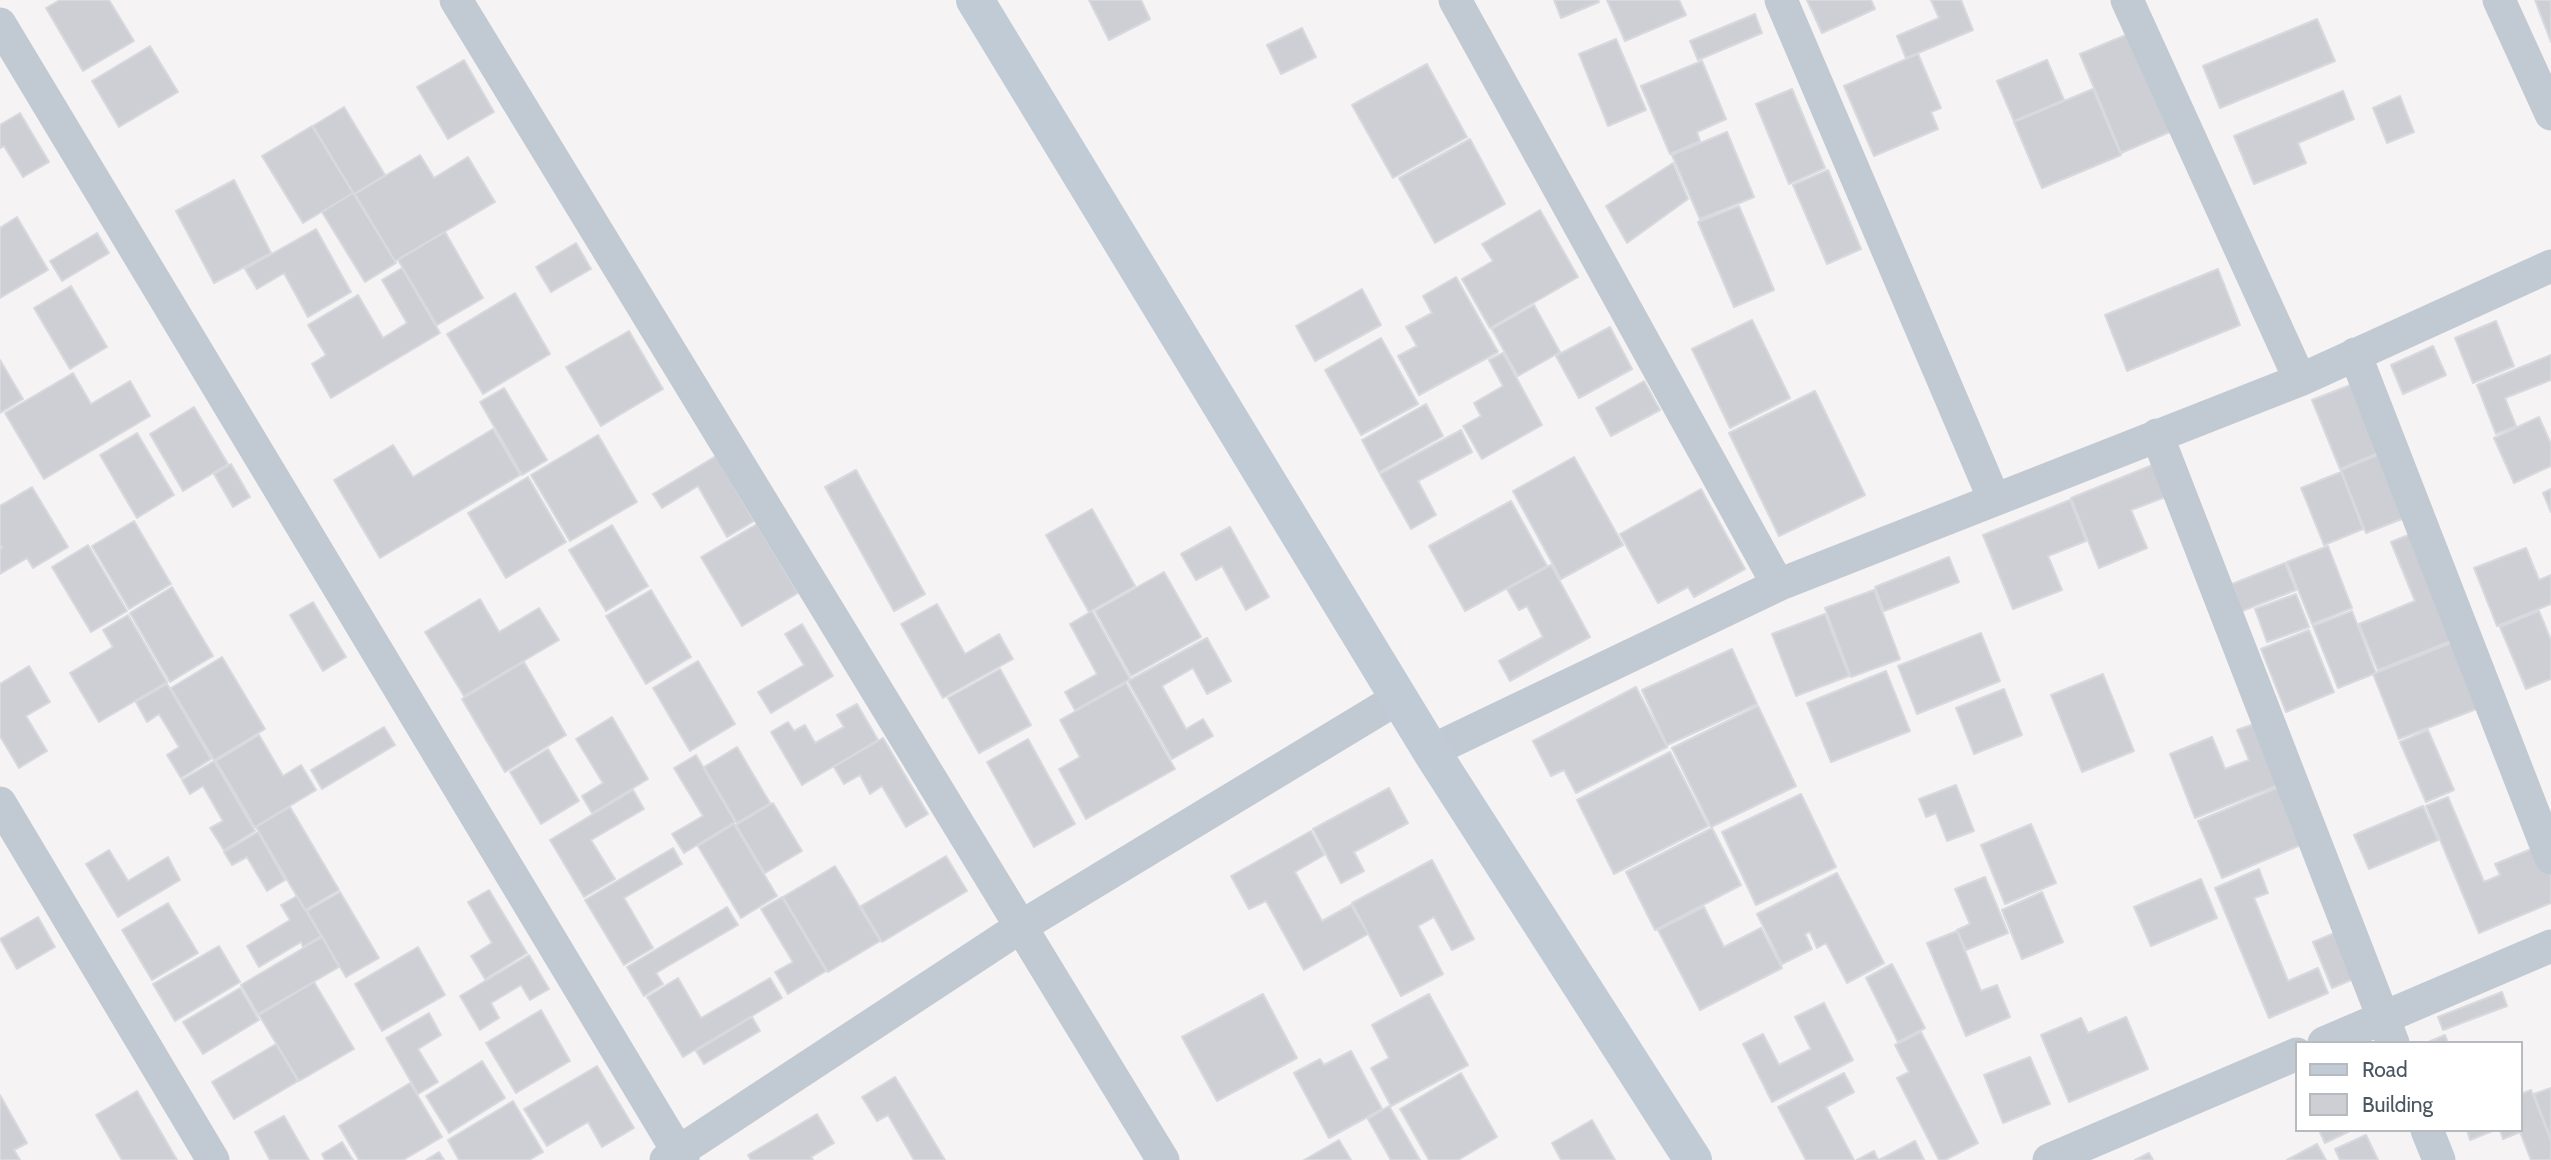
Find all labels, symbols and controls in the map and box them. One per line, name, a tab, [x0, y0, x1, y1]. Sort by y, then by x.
legend	[2296, 1041, 2523, 1132]
text: Road	[2362, 1057, 2408, 1082]
text: Building	[2362, 1092, 2433, 1117]

